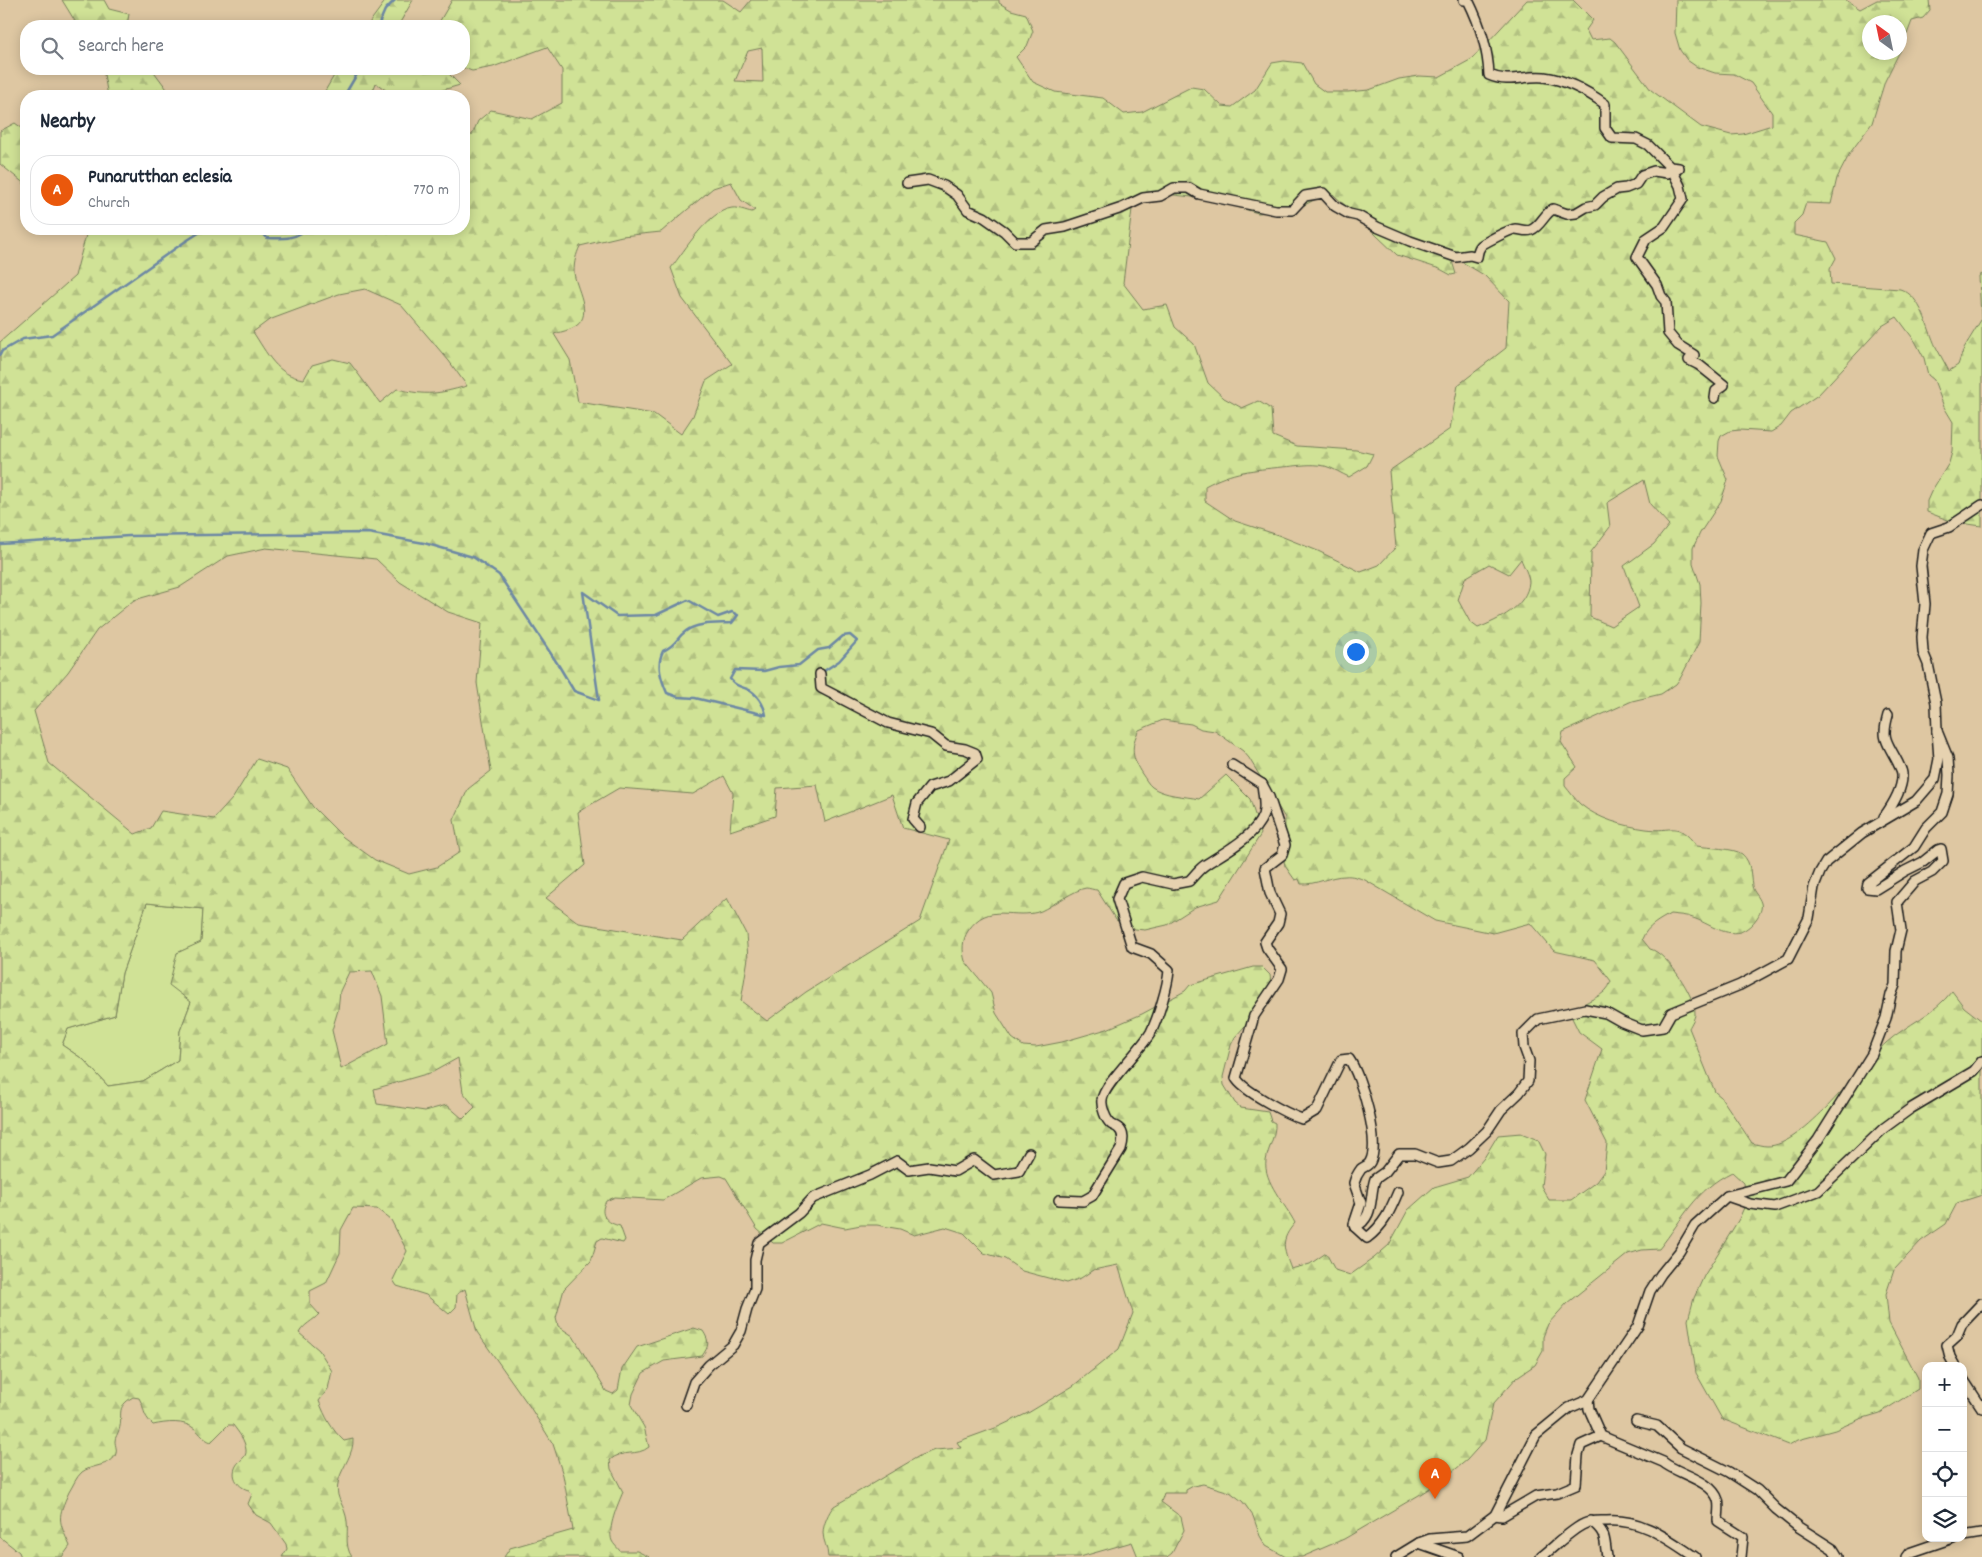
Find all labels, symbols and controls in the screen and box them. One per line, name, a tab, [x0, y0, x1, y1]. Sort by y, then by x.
north arrow	[1862, 15, 1907, 60]
search box	[20, 20, 470, 75]
icon: search	[38, 34, 66, 62]
text: Search here	[78, 34, 164, 61]
text: Nearby	[40, 108, 95, 138]
text: Punarutthan eclesia	[88, 165, 232, 192]
text: A	[53, 179, 61, 202]
text: 770 m	[413, 179, 449, 202]
text: Church	[88, 192, 130, 215]
your location	[1343, 639, 1369, 665]
map controls	[1922, 1362, 1967, 1542]
button: +	[1922, 1362, 1967, 1407]
button: −	[1922, 1407, 1967, 1452]
button: locate	[1922, 1452, 1967, 1497]
pin: A	[1419, 1458, 1451, 1499]
button: layers	[1922, 1497, 1967, 1542]

